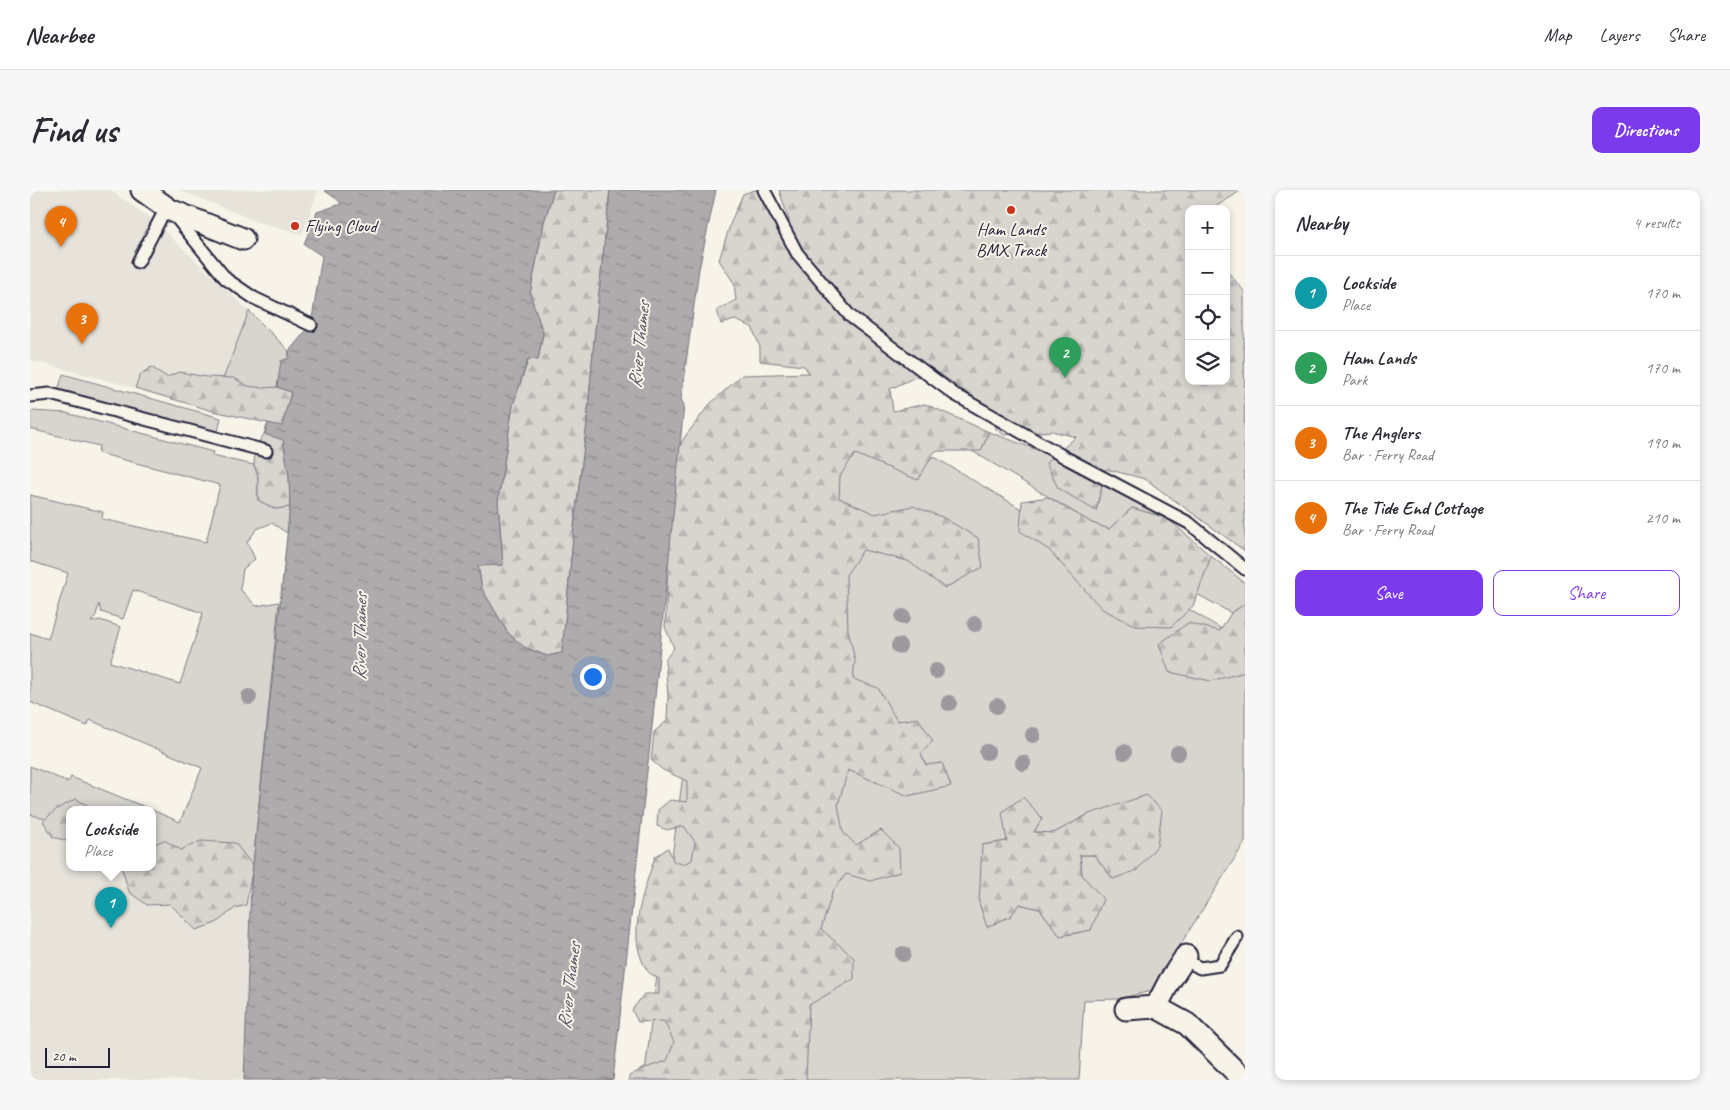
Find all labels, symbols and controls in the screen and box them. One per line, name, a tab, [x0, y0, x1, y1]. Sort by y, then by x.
text: Nearbee	[25, 20, 93, 50]
text: Map	[1544, 24, 1572, 46]
text: Layers	[1600, 24, 1639, 46]
text: Share	[1667, 24, 1705, 46]
button: Directions	[1592, 107, 1700, 153]
text: Find us	[30, 108, 117, 153]
marker: Ham Lands BMX Track	[1005, 204, 1017, 216]
map controls	[1185, 205, 1230, 385]
button: +	[1185, 205, 1230, 250]
pin: 4	[45, 206, 77, 247]
text: Nearby	[1295, 210, 1348, 236]
text: 4 results	[1633, 213, 1680, 233]
place label: Flying Cloud	[305, 215, 379, 237]
place label: Ham Lands BMX Track	[976, 218, 1047, 261]
marker: Flying Cloud	[289, 220, 301, 232]
button: −	[1185, 250, 1230, 295]
text: Lockside	[1342, 271, 1395, 295]
text: 1	[1307, 283, 1315, 303]
text: 170 m	[1646, 283, 1680, 303]
button: locate	[1185, 295, 1230, 340]
text: Place	[1342, 295, 1370, 315]
water label: River Thames	[623, 297, 656, 389]
pin: 3	[66, 303, 98, 344]
pin: 2	[1049, 337, 1081, 378]
button: layers	[1185, 340, 1230, 385]
text: Ham Lands	[1342, 346, 1416, 370]
text: 2	[1307, 358, 1315, 378]
text: 170 m	[1646, 358, 1680, 378]
text: Park	[1342, 370, 1367, 390]
text: The Anglers	[1342, 421, 1420, 445]
text: 3	[1307, 433, 1315, 453]
text: 190 m	[1646, 433, 1680, 453]
text: Bar · Ferry Road	[1342, 445, 1433, 465]
text: The Tide End Cottage	[1342, 496, 1483, 520]
text: 4	[1307, 508, 1315, 528]
text: 210 m	[1646, 508, 1680, 528]
text: Bar · Ferry Road	[1342, 520, 1433, 540]
button: Save	[1295, 570, 1483, 616]
button: Share	[1493, 570, 1680, 616]
water label: River Thames	[347, 590, 373, 680]
your location	[580, 664, 606, 690]
popup	[66, 806, 156, 871]
text: Lockside	[84, 817, 138, 841]
text: Place	[84, 841, 112, 861]
pin: 1	[95, 887, 127, 928]
water label: River Thames	[552, 938, 587, 1030]
scale bar	[45, 1045, 110, 1068]
text: 20 m	[52, 1048, 76, 1065]

